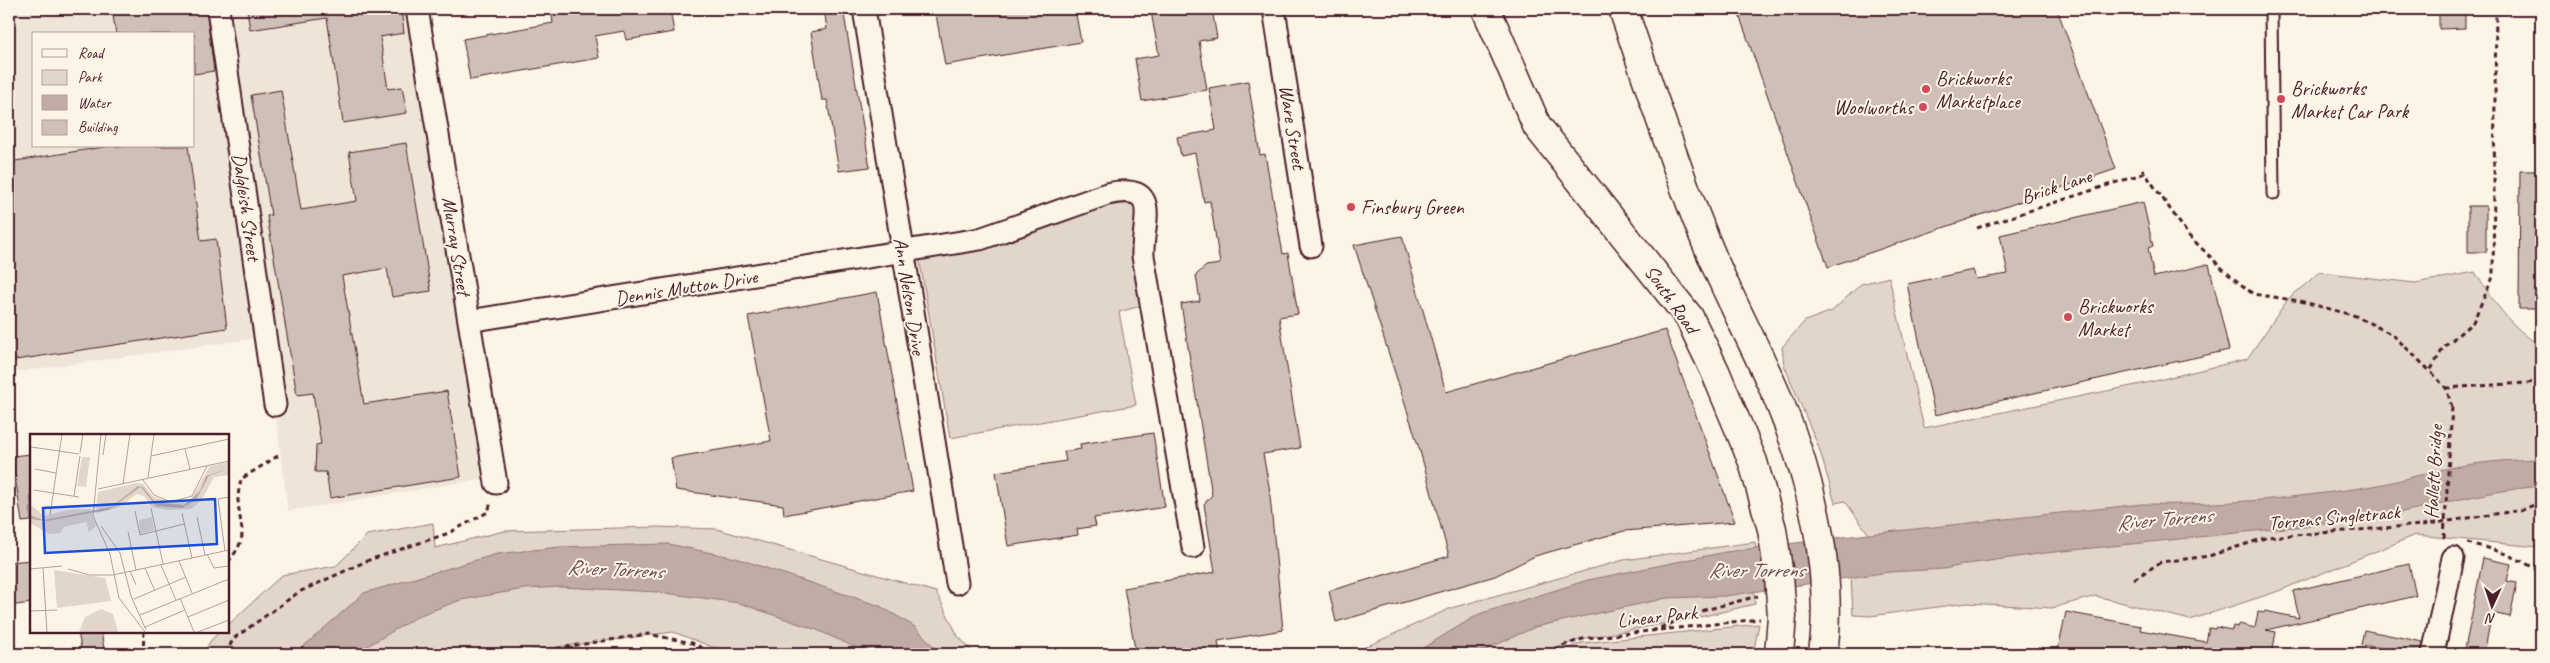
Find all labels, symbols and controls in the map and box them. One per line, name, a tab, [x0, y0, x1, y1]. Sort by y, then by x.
legend	[32, 32, 195, 148]
text: Road	[78, 44, 105, 63]
place label: Brickworks Marketplace	[1936, 66, 2021, 114]
text: Park	[78, 68, 103, 87]
place label: Brickworks Market Car Park	[2291, 76, 2410, 124]
street label: Ware Street	[1274, 83, 1312, 173]
marker: Brickworks Marketplace	[1920, 83, 1932, 95]
marker: Brickworks Market Car Park	[2275, 93, 2287, 105]
text: Water	[78, 94, 112, 113]
place label: Woolworths	[1834, 95, 1915, 120]
marker: Woolworths	[1917, 101, 1929, 113]
text: Building	[78, 118, 118, 137]
street label: Dalgleish Street	[227, 152, 267, 265]
street label: Brick Lane	[2018, 163, 2096, 210]
street label: Murray Street	[436, 195, 477, 300]
place label: Finsbury Green	[1361, 195, 1465, 220]
marker: Finsbury Green	[1345, 201, 1357, 213]
street label: Ann Nelson Drive	[888, 236, 931, 358]
street label: South Road	[1639, 260, 1706, 341]
street label: Dennis Mutton Drive	[613, 264, 760, 311]
place label: Brickworks Market	[2078, 294, 2155, 342]
marker: Brickworks Market	[2062, 311, 2074, 323]
street label: Hallett Bridge	[2419, 423, 2449, 520]
inset map	[30, 434, 229, 633]
street label: Torrens Singletrack	[2267, 499, 2402, 536]
water label: River Torrens	[2115, 502, 2217, 536]
water label: River Torrens	[567, 554, 667, 585]
water label: River Torrens	[1708, 557, 1808, 583]
north arrow	[2468, 580, 2518, 630]
street label: Linear Park	[1616, 600, 1700, 633]
text: N	[2484, 610, 2496, 627]

